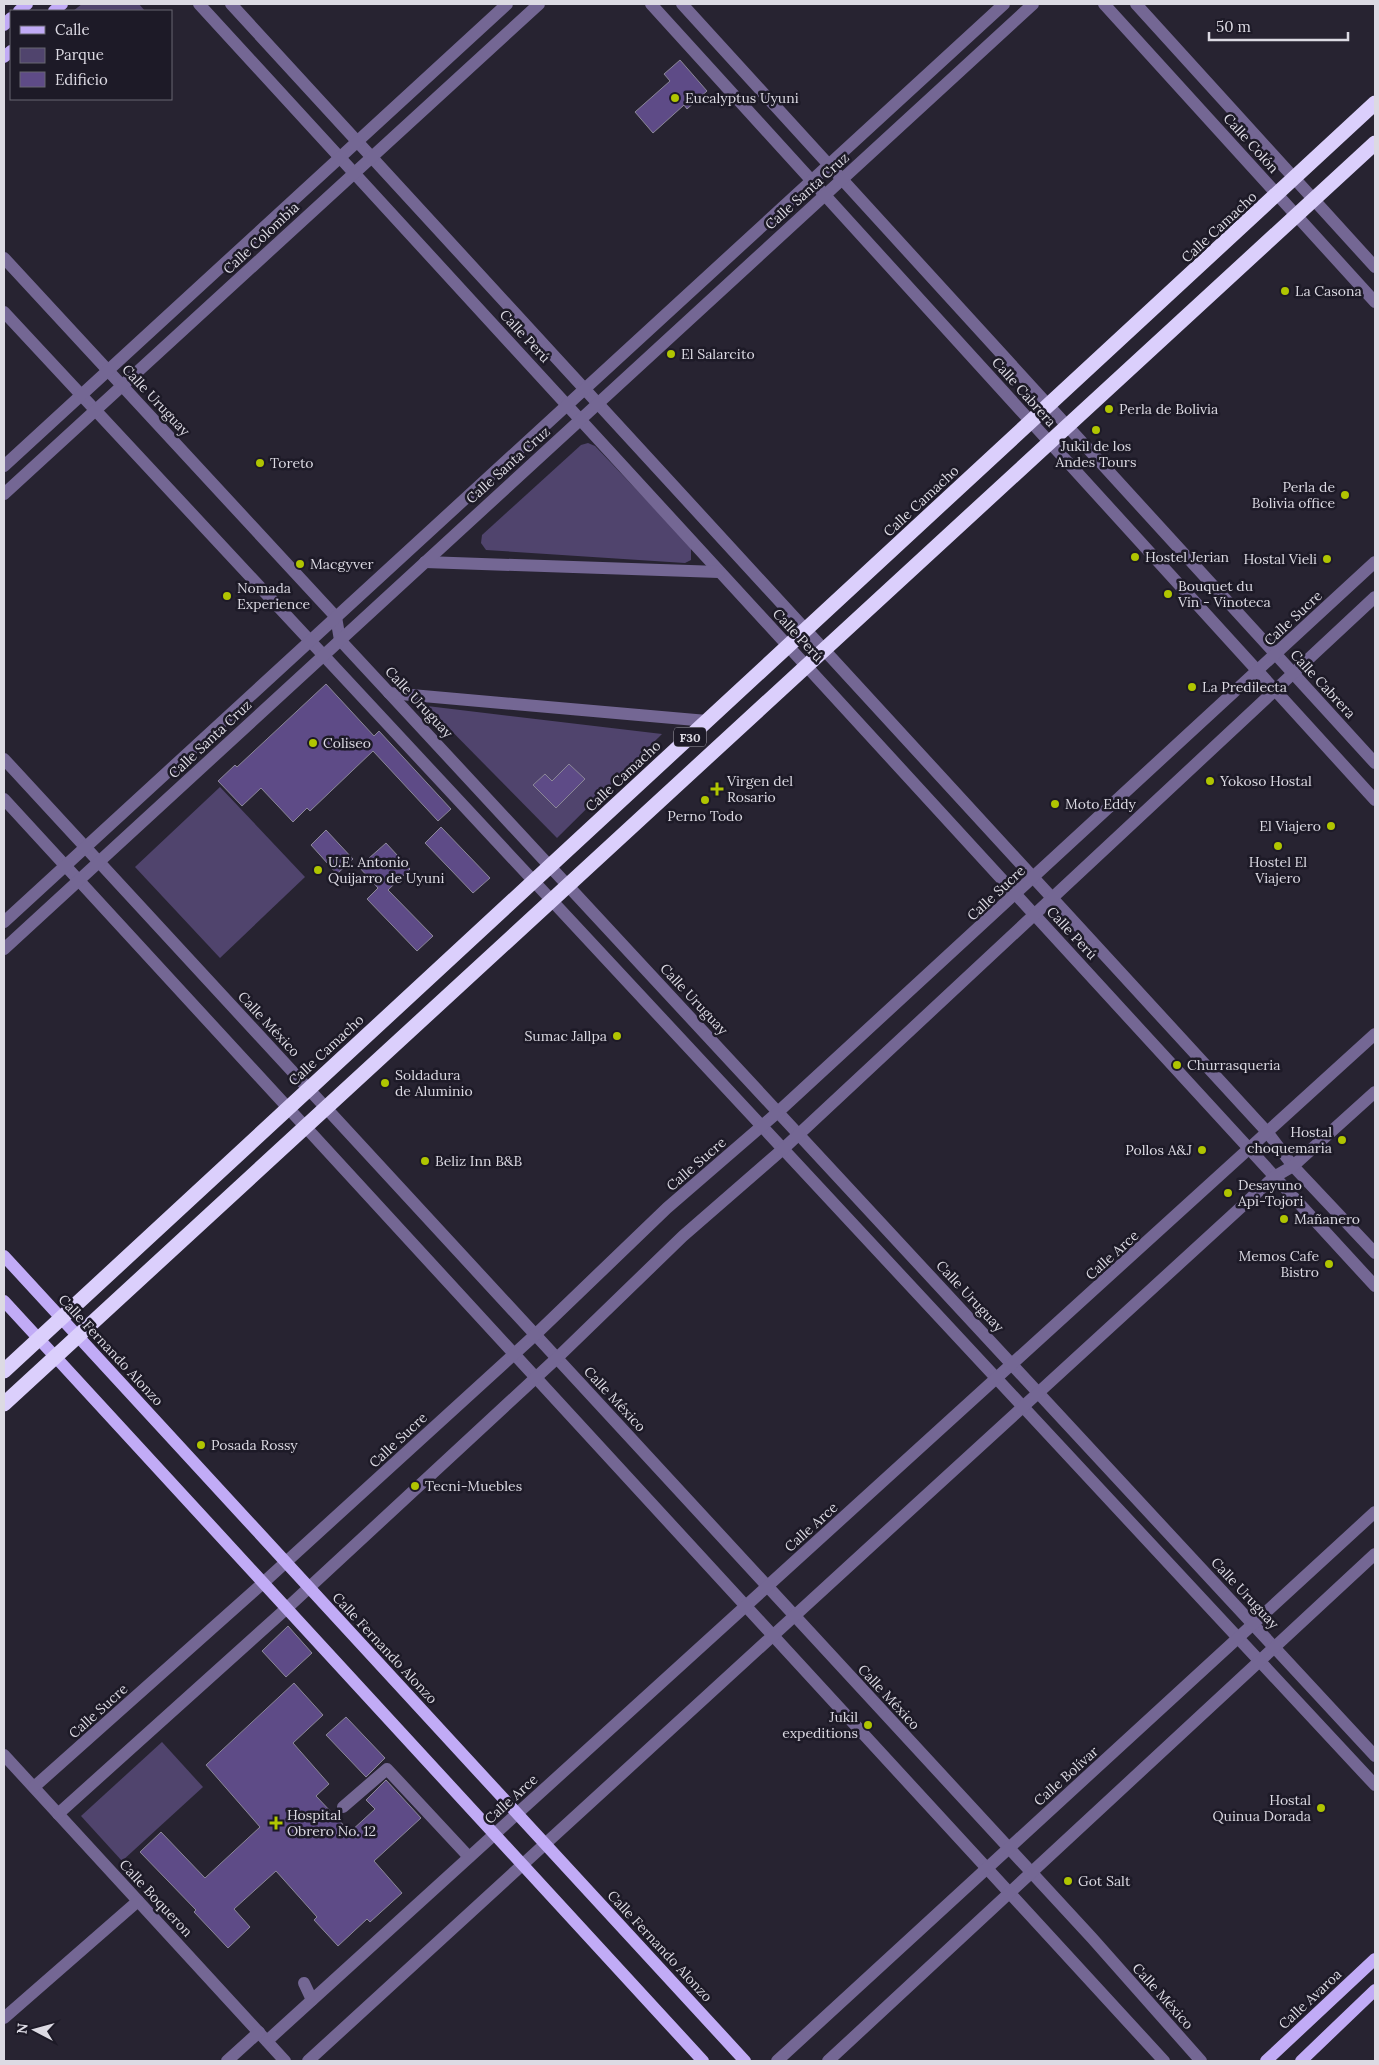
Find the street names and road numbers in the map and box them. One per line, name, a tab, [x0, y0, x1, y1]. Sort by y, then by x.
street label: Calle Colón	[1219, 109, 1283, 177]
street label: Calle Santa Cruz	[761, 148, 853, 234]
street label: Calle Camacho	[1178, 187, 1260, 267]
street label: Calle Colombia	[219, 198, 303, 278]
street label: Calle Perú	[496, 306, 554, 366]
street label: Calle Cabrera	[988, 353, 1060, 431]
street label: Calle Uruguay	[118, 360, 194, 440]
street label: Calle Santa Cruz	[462, 422, 554, 508]
street label: Calle Camacho	[880, 461, 962, 541]
street label: Calle Sucre	[1260, 586, 1326, 650]
street label: Calle Perú	[769, 605, 827, 665]
street label: Calle Cabrera	[1286, 646, 1360, 722]
street label: Calle Uruguay	[381, 662, 457, 742]
street label: Calle Santa Cruz	[165, 696, 255, 782]
road number: F30	[674, 728, 706, 746]
street label: Calle Camacho	[582, 736, 664, 816]
street label: Calle Sucre	[963, 861, 1029, 925]
street label: Calle Perú	[1043, 903, 1101, 963]
street label: Calle Uruguay	[656, 959, 732, 1039]
street label: Calle México	[234, 987, 304, 1061]
street label: Calle Camacho	[285, 1010, 367, 1090]
street label: Calle Sucre	[663, 1133, 730, 1195]
street label: Calle Arce	[1082, 1226, 1143, 1284]
street label: Calle Uruguay	[932, 1256, 1008, 1336]
street label: Calle Fernando Alonzo	[55, 1290, 167, 1410]
street label: Calle México	[580, 1362, 650, 1436]
street label: Calle Sucre	[365, 1408, 431, 1472]
street label: Calle Arce	[781, 1498, 842, 1556]
street label: Calle Uruguay	[1207, 1553, 1283, 1633]
street label: Calle Fernando Alonzo	[329, 1588, 441, 1708]
street label: Calle México	[854, 1660, 924, 1734]
street label: Calle Sucre	[65, 1680, 131, 1742]
street label: Calle Bolívar	[1030, 1742, 1102, 1810]
street label: Calle Arce	[481, 1770, 542, 1828]
street label: Calle Boqueron	[115, 1855, 197, 1941]
street label: Calle Fernando Alonzo	[604, 1886, 716, 2006]
street label: Calle México	[1129, 1959, 1197, 2033]
street label: Calle Avaroa	[1275, 1965, 1345, 2033]

